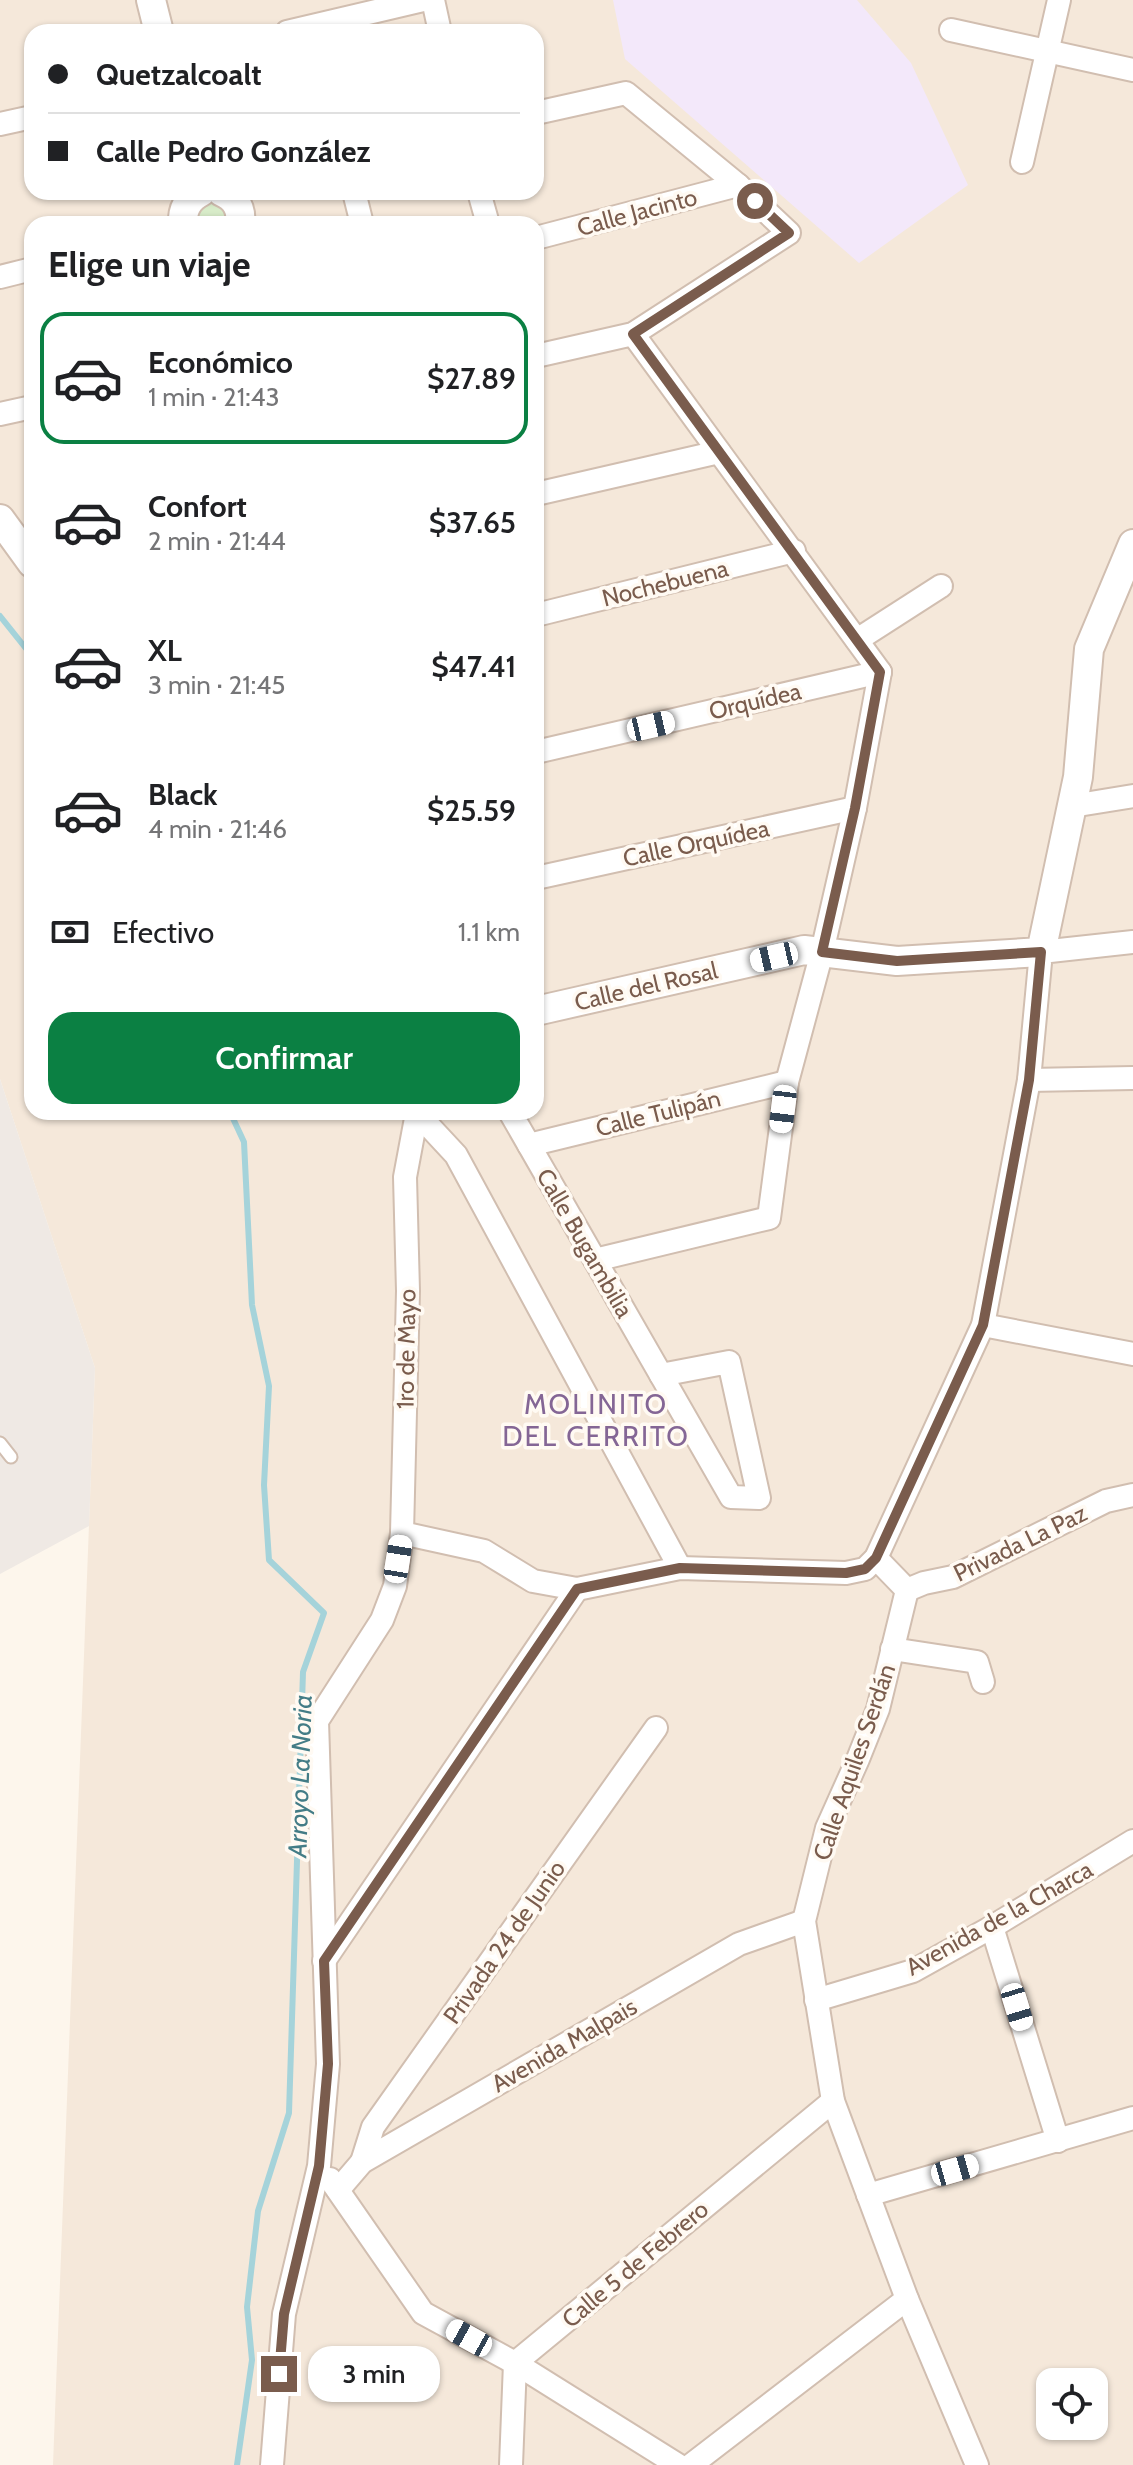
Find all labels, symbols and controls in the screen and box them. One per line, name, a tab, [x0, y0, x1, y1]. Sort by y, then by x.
text: Quetzalcoalt	[96, 56, 261, 93]
text: Calle Pedro González	[96, 133, 371, 170]
street label: Calle Jacinto	[574, 182, 700, 242]
route start	[737, 183, 773, 219]
text: Elige un viaje	[48, 242, 251, 286]
icon: car	[52, 342, 124, 414]
text: Económico	[148, 344, 293, 381]
text: $27.89	[427, 360, 516, 397]
text: 1 min · 21:43	[148, 381, 280, 413]
icon: car	[52, 486, 124, 558]
text: Confort	[148, 488, 247, 525]
text: $37.65	[429, 504, 516, 541]
text: 2 min · 21:44	[148, 525, 286, 557]
street label: Nochebuena	[599, 553, 732, 613]
icon: car	[52, 630, 124, 702]
text: XL	[148, 632, 182, 669]
text: $47.41	[431, 648, 516, 685]
text: 3 min · 21:45	[148, 669, 285, 701]
street label: Orquídea	[706, 676, 804, 726]
car	[625, 709, 677, 743]
icon: car	[52, 774, 124, 846]
text: Black	[148, 776, 218, 813]
text: $25.59	[427, 792, 516, 829]
text: 4 min · 21:46	[148, 813, 287, 845]
street label: Calle Orquídea	[620, 813, 772, 873]
icon: cash	[48, 910, 92, 954]
text: Efectivo	[112, 914, 214, 951]
text: 1.1 km	[458, 916, 520, 948]
car	[748, 940, 800, 974]
street label: Calle del Rosal	[572, 955, 721, 1017]
button: Confirmar	[48, 1012, 520, 1104]
street label: Calle Tulipán	[593, 1084, 723, 1142]
car	[768, 1084, 798, 1134]
street label: Calle Bugambilia	[531, 1163, 640, 1323]
street label: 1ro de Mayo	[390, 1289, 422, 1409]
district label: MOLINITO DEL CERRITO	[502, 1387, 690, 1453]
street label: Privada La Paz	[949, 1498, 1091, 1588]
car	[382, 1533, 414, 1585]
street label: Calle Aquiles Serdán	[807, 1660, 901, 1864]
water label: Arroyo La Noria	[281, 1694, 319, 1859]
street label: Avenida de la Charca	[900, 1854, 1098, 1981]
street label: Privada 24 de Junio	[437, 1855, 571, 2029]
car	[999, 1981, 1035, 2033]
street label: Avenida Malpais	[486, 1992, 642, 2098]
car	[929, 2152, 981, 2188]
street label: Calle 5 de Febrero	[556, 2194, 714, 2334]
car	[442, 2316, 496, 2360]
callout: 3 min	[307, 2346, 439, 2402]
route end	[261, 2356, 297, 2392]
text: 3 min	[343, 2358, 405, 2390]
map controls	[1036, 2368, 1108, 2440]
button: locate	[1036, 2368, 1108, 2440]

